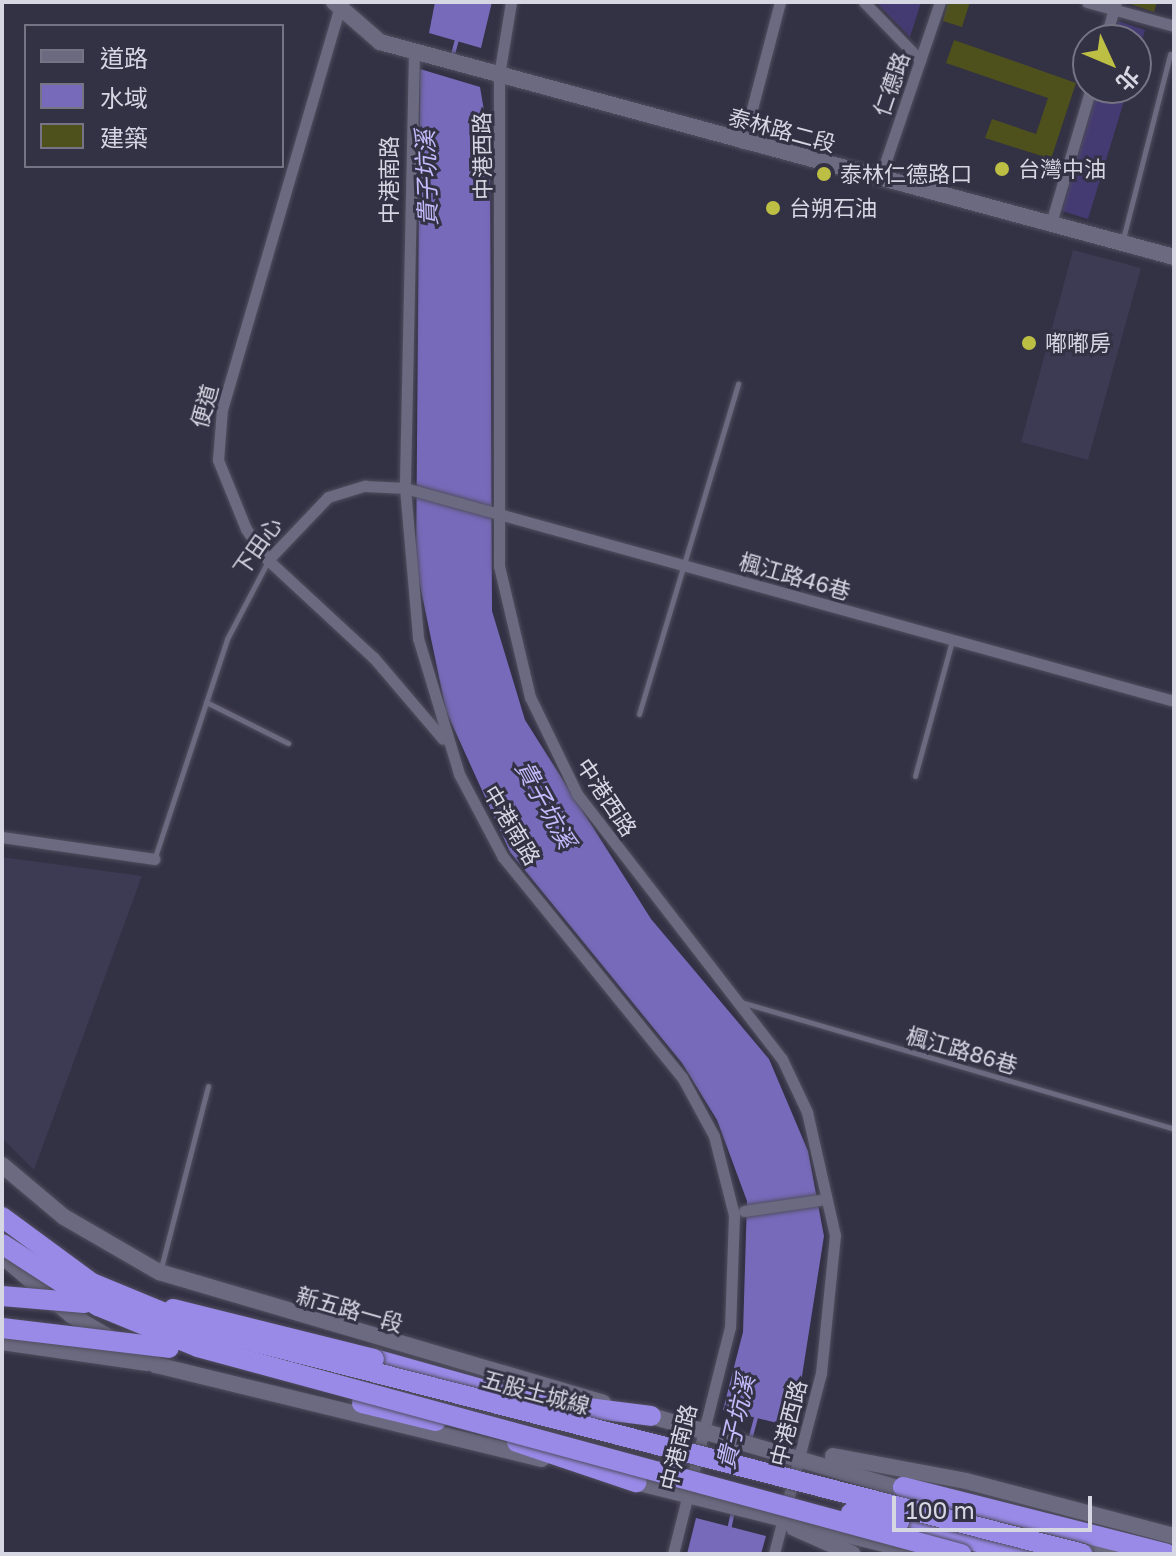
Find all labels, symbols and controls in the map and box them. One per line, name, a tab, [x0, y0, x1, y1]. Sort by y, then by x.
legend	[24, 24, 284, 168]
north arrow	[1072, 24, 1152, 104]
text: 道路	[100, 43, 148, 72]
street label: 仁德路	[868, 49, 914, 119]
text: 北	[1111, 62, 1146, 97]
text: 水域	[100, 83, 148, 112]
street label: 泰林路二段	[725, 103, 839, 157]
street label: 中港西路	[468, 112, 496, 200]
text: 建築	[100, 123, 148, 152]
water label: 貴子坑溪	[410, 130, 442, 226]
street label: 中港南路	[376, 136, 402, 224]
place label: 台灣中油	[1018, 156, 1106, 182]
marker: 台灣中油	[993, 160, 1011, 178]
place label: 泰林仁德路口	[840, 161, 972, 187]
marker: 泰林仁德路口	[815, 165, 833, 183]
place label: 台朔石油	[789, 195, 877, 221]
marker: 台朔石油	[764, 199, 782, 217]
place label: 嘟嘟房	[1045, 330, 1111, 356]
marker: 嘟嘟房	[1020, 334, 1038, 352]
street label: 便道	[186, 381, 222, 431]
street label: 下田心	[227, 511, 287, 581]
street label: 楓江路46巷	[736, 547, 854, 605]
street label: 中港西路	[571, 753, 643, 841]
water label: 貴子坑溪	[510, 755, 582, 853]
street label: 中港南路	[478, 780, 546, 870]
street label: 楓江路86巷	[903, 1021, 1021, 1079]
street label: 新五路一段	[293, 1281, 407, 1337]
street label: 五股土城線	[479, 1365, 593, 1419]
water label: 貴子坑溪	[710, 1372, 760, 1472]
street label: 中港西路	[765, 1377, 811, 1469]
street label: 中港南路	[655, 1401, 701, 1493]
scale bar	[896, 1480, 1096, 1530]
text: 100 m	[906, 1495, 975, 1524]

